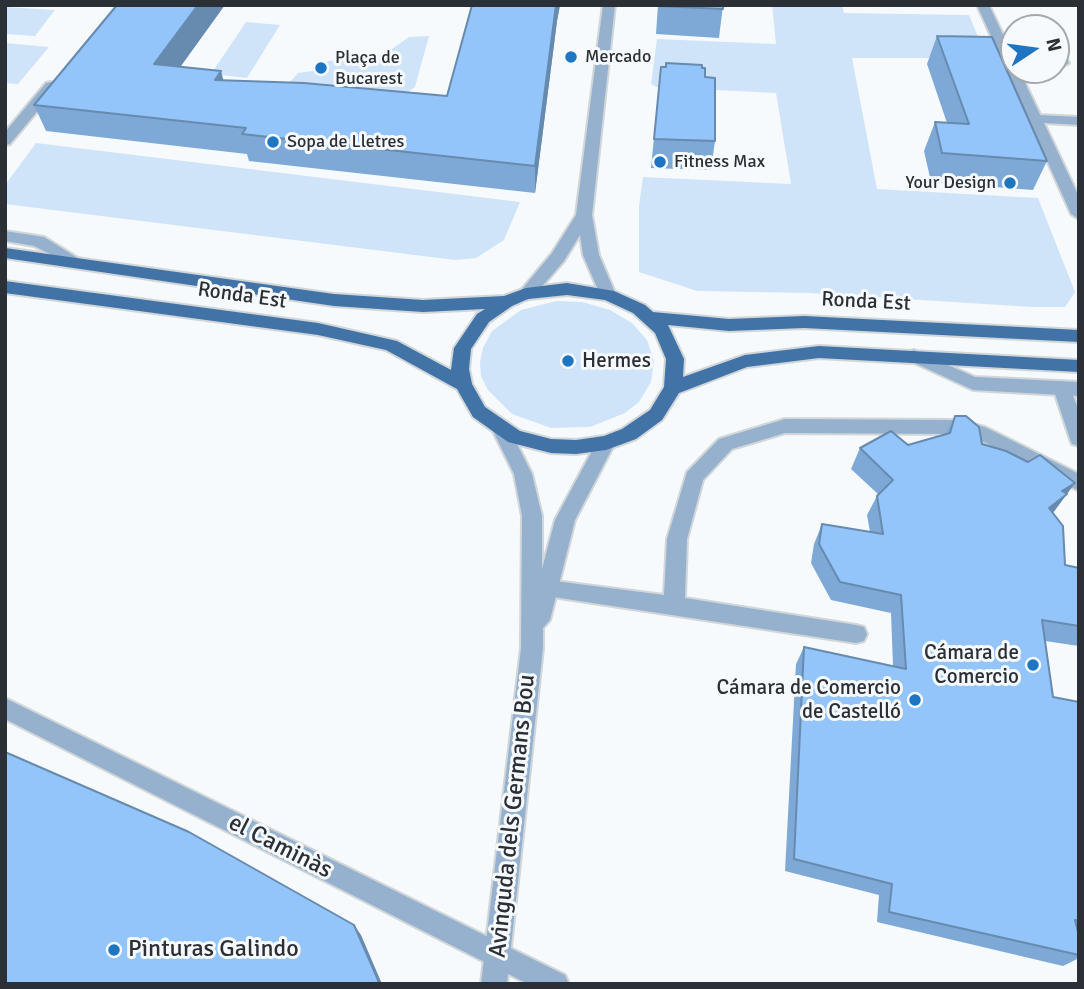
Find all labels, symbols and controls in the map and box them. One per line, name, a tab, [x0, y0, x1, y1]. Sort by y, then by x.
north arrow	[1000, 14, 1070, 84]
text: N	[1040, 36, 1067, 54]
place label: Mercado	[585, 46, 651, 68]
place label: Plaça de Bucarest	[335, 47, 403, 90]
marker: Mercado	[563, 49, 579, 65]
marker: Plaça de Bucarest	[313, 60, 329, 76]
place label: Sopa de Lletres	[287, 131, 404, 153]
marker: Sopa de Lletres	[265, 134, 281, 150]
place label: Fitness Max	[674, 151, 765, 173]
marker: Fitness Max	[652, 154, 668, 170]
place label: Your Design	[905, 172, 996, 194]
marker: Your Design	[1002, 175, 1018, 191]
street label: Ronda Est	[196, 277, 288, 315]
street label: Ronda Est	[821, 287, 911, 317]
place label: Hermes	[582, 348, 651, 374]
marker: Hermes	[560, 353, 576, 369]
place label: Cámara de Comercio	[924, 640, 1019, 690]
marker: Cámara de Comercio	[1025, 657, 1041, 673]
street label: Avinguda dels Germans Bou	[484, 673, 542, 959]
place label: Cámara de Comercio de Castelló	[717, 675, 901, 725]
marker: Cámara de Comercio de Castelló	[907, 692, 923, 708]
street label: el Caminàs	[223, 809, 337, 885]
place label: Pinturas Galindo	[128, 936, 299, 964]
marker: Pinturas Galindo	[106, 942, 122, 958]

